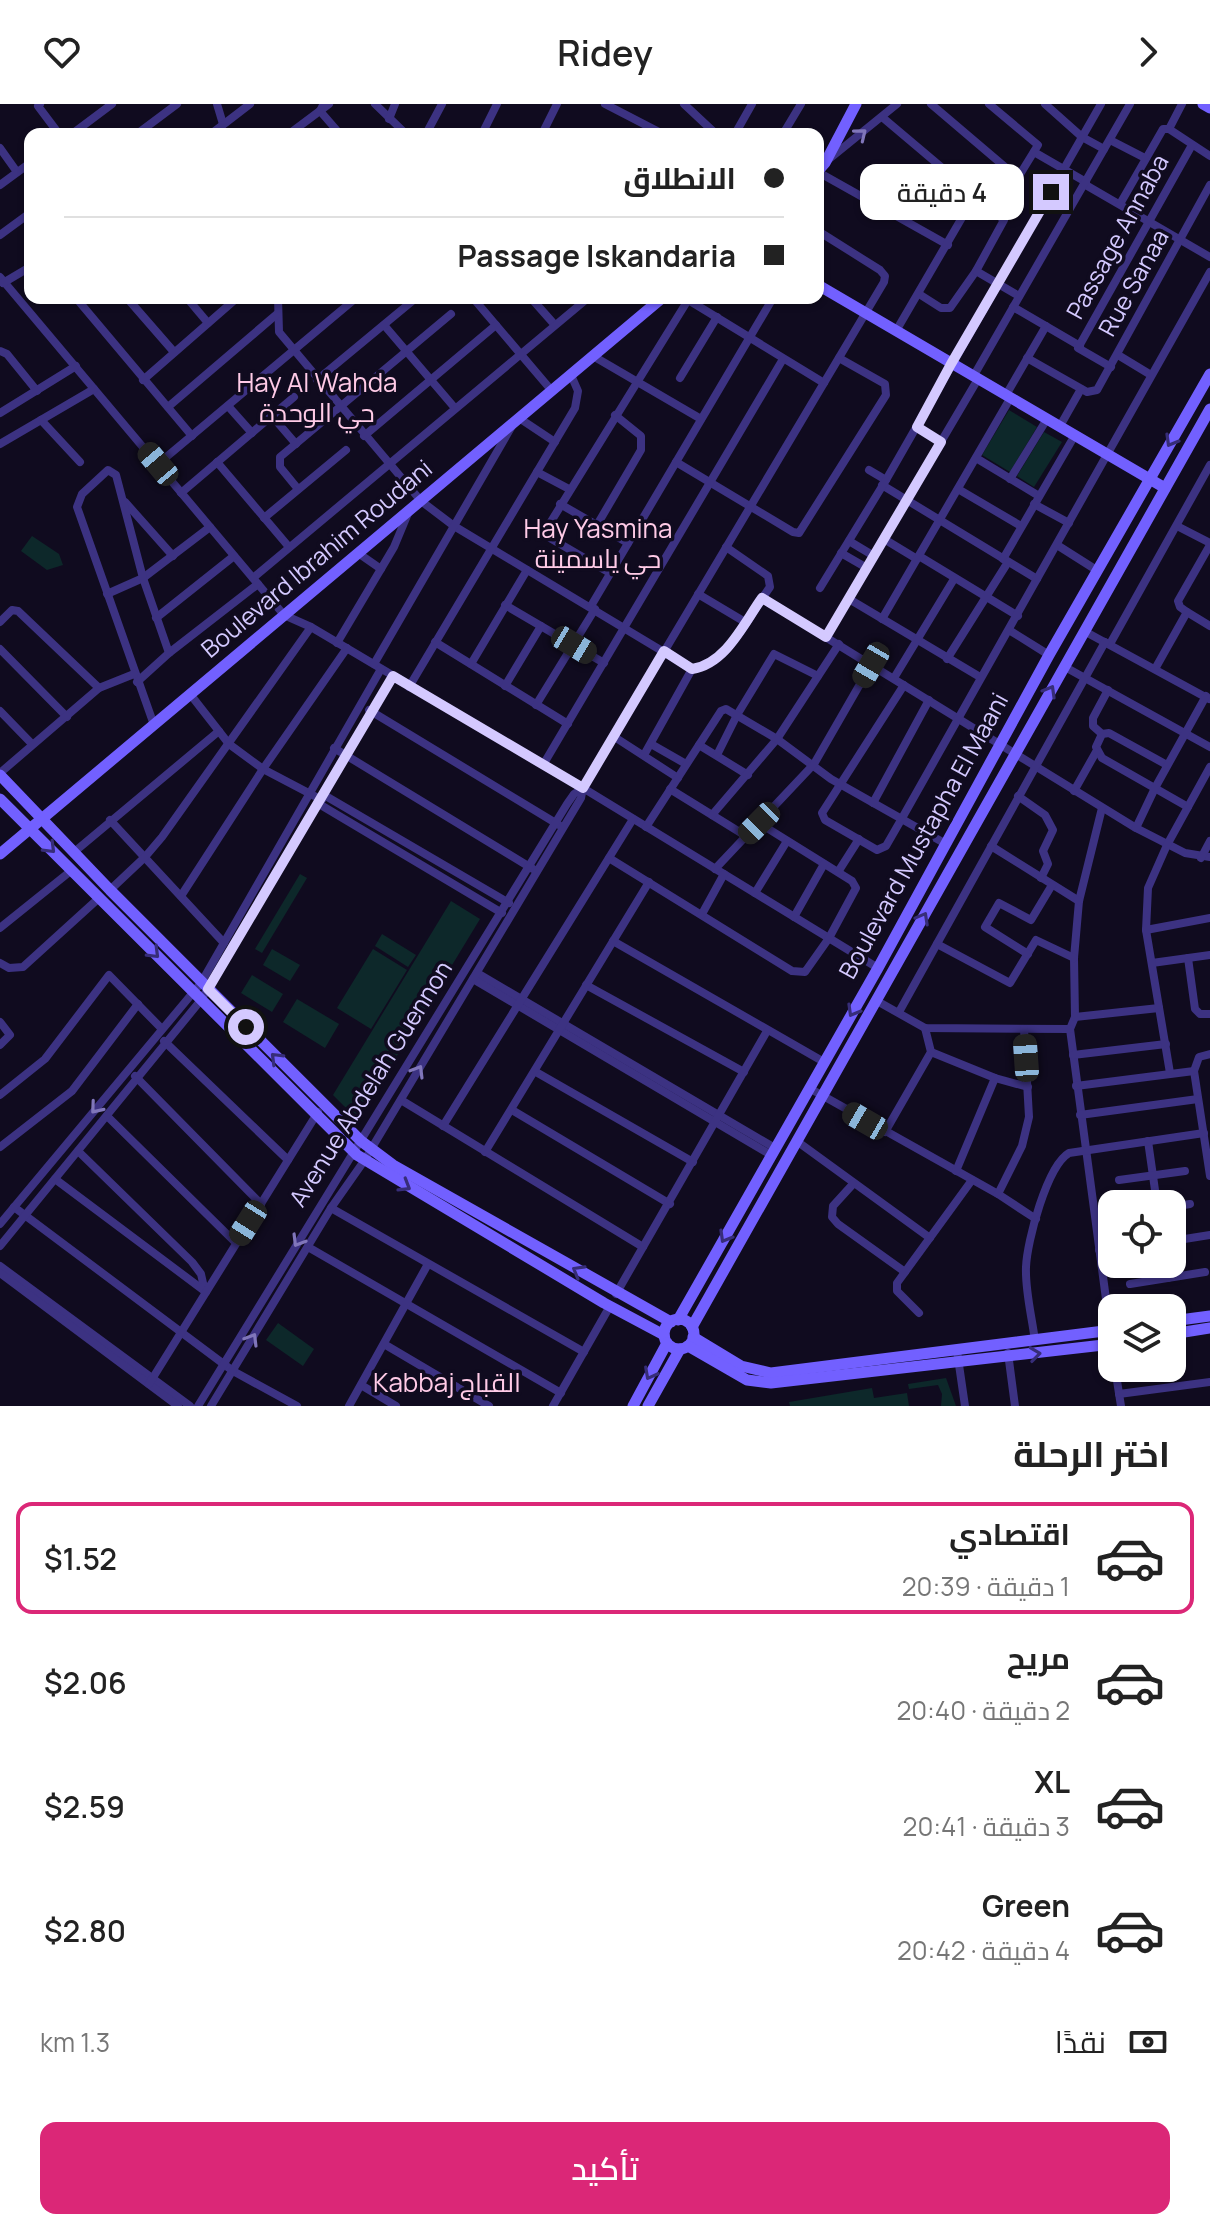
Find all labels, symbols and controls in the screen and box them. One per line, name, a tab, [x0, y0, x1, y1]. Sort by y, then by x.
text: Ridey	[557, 28, 653, 77]
icon: heart	[40, 30, 84, 74]
icon: forward	[1126, 30, 1170, 74]
one-way arrow	[852, 129, 866, 144]
street label: Passage Annaba	[1058, 148, 1176, 324]
text: الانطلاق	[623, 157, 736, 198]
callout: 4 دقيقة	[859, 164, 1023, 220]
text: 4 دقيقة	[897, 174, 987, 210]
route end	[1033, 174, 1069, 210]
street label: Rue Sanaa	[1090, 223, 1176, 342]
text: Passage Iskandaria	[458, 235, 736, 276]
district label: Hay Al Wahda حي الوحدة	[236, 364, 398, 434]
one-way arrow	[1165, 432, 1181, 447]
car	[133, 438, 183, 490]
street label: Boulevard Ibrahim Roudani	[194, 451, 438, 664]
district label: Hay Yasmina حي ياسمينة	[524, 510, 672, 580]
car	[547, 622, 601, 668]
car	[849, 638, 893, 692]
one-way arrow	[1040, 685, 1056, 700]
street label: Boulevard Mustapha El Maani	[830, 687, 1015, 984]
car	[734, 798, 784, 848]
one-way arrow	[41, 839, 55, 853]
one-way arrow	[913, 912, 929, 926]
one-way arrow	[144, 944, 159, 958]
street label: Avenue Abdelah Guennon	[280, 954, 459, 1213]
one-way arrow	[847, 1002, 863, 1016]
route start	[228, 1009, 264, 1045]
car	[1012, 1033, 1040, 1083]
one-way arrow	[271, 1053, 285, 1067]
one-way arrow	[408, 1065, 424, 1080]
one-way arrow	[91, 1099, 106, 1114]
car	[838, 1099, 892, 1143]
one-way arrow	[396, 1176, 411, 1192]
map controls	[1098, 1190, 1186, 1382]
button: locate	[1098, 1190, 1186, 1278]
car	[225, 1196, 271, 1250]
one-way arrow	[719, 1228, 735, 1242]
one-way arrow	[292, 1232, 308, 1247]
one-way arrow	[572, 1265, 587, 1281]
button: layers	[1098, 1294, 1186, 1382]
one-way arrow	[242, 1333, 257, 1348]
one-way arrow	[1029, 1345, 1042, 1362]
district label: Kabbaj القباج	[373, 1364, 521, 1400]
one-way arrow	[644, 1366, 659, 1381]
text: اختر الرحلة	[1013, 1429, 1170, 1478]
text: اقتصادي	[949, 1513, 1070, 1554]
icon: car	[1094, 1522, 1166, 1594]
text: $1.52	[44, 1538, 117, 1579]
text: 1 دقيقة · 20:39	[902, 1568, 1070, 1604]
text: مريح	[1007, 1637, 1070, 1678]
icon: car	[1094, 1646, 1166, 1718]
text: $2.06	[44, 1662, 127, 1703]
text: 2 دقيقة · 20:40	[896, 1692, 1070, 1728]
text: XL	[1034, 1761, 1070, 1802]
icon: car	[1094, 1770, 1166, 1842]
text: $2.59	[44, 1786, 125, 1827]
text: 3 دقيقة · 20:41	[903, 1808, 1070, 1844]
text: Green	[982, 1885, 1070, 1926]
icon: car	[1094, 1894, 1166, 1966]
text: $2.80	[44, 1910, 126, 1951]
text: 4 دقيقة · 20:42	[897, 1932, 1070, 1968]
icon: cash	[1126, 2020, 1170, 2064]
text: نقدًا	[1055, 2021, 1106, 2062]
text: 1.3 km	[40, 2024, 110, 2060]
button: تأكيد	[40, 2122, 1170, 2214]

